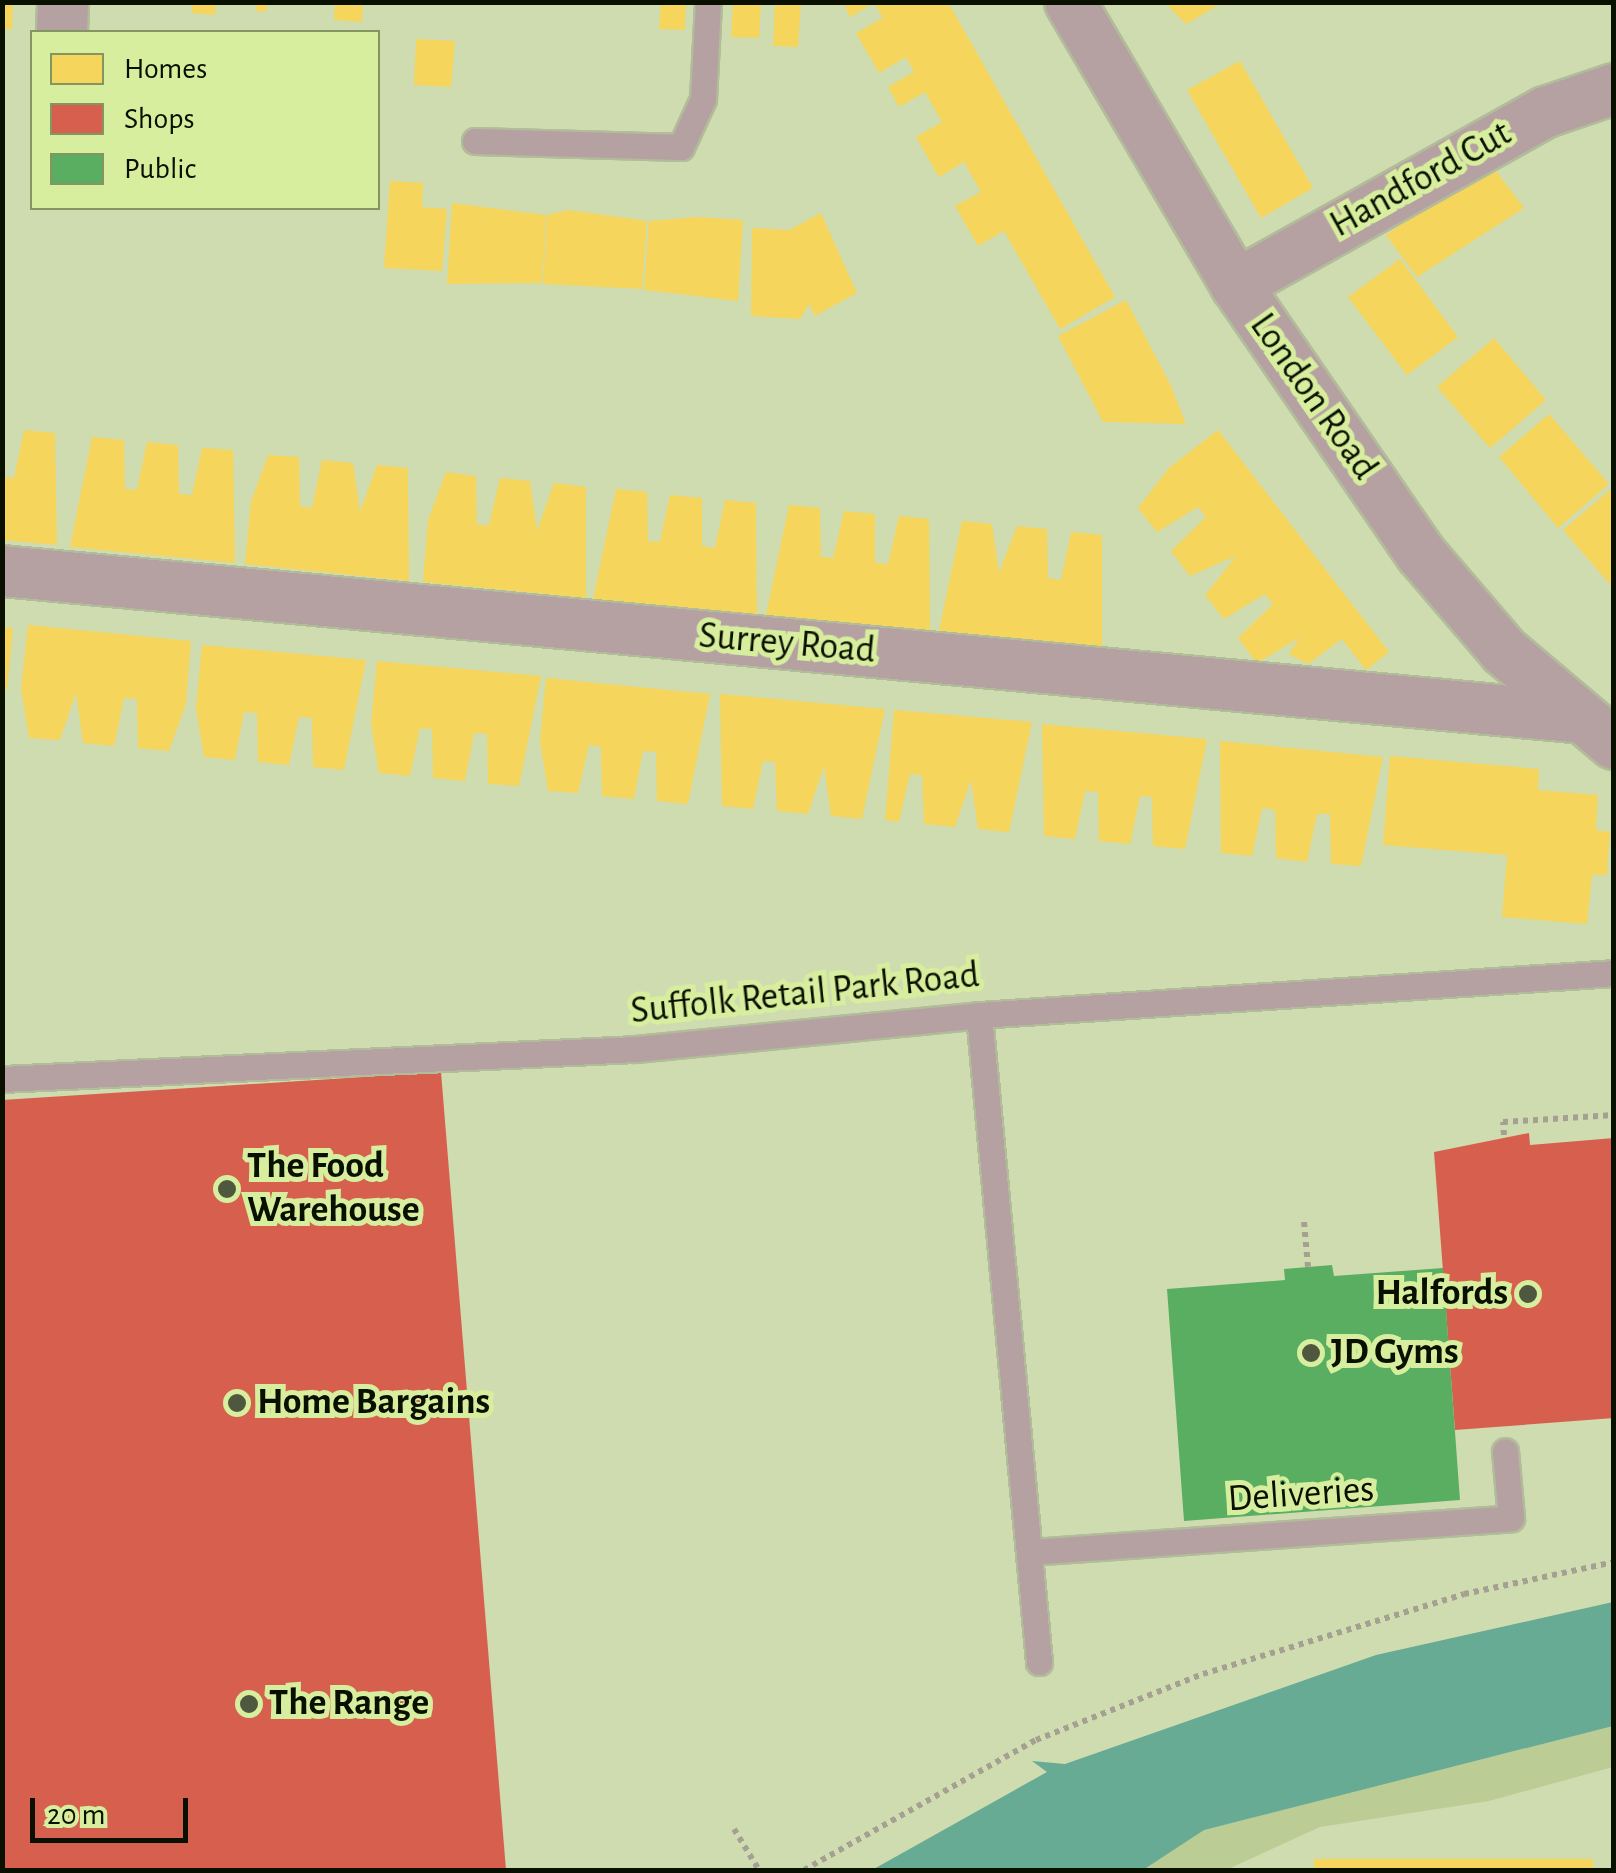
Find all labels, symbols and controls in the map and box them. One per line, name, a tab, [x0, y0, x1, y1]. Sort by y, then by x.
legend	[30, 30, 380, 210]
text: Homes	[124, 54, 207, 84]
text: Shops	[124, 104, 195, 134]
street label: Handford Cut	[1323, 112, 1519, 248]
text: Public	[124, 154, 196, 184]
street label: London Road	[1239, 305, 1387, 489]
street label: Surrey Road	[697, 614, 877, 674]
street label: Suffolk Retail Park Road	[629, 953, 981, 1035]
place label: The Food Warehouse	[247, 1144, 420, 1234]
marker: The Food Warehouse	[216, 1178, 238, 1200]
place label: Halfords	[1375, 1271, 1508, 1317]
marker: Halfords	[1517, 1283, 1539, 1305]
place label: JD Gyms	[1331, 1330, 1459, 1376]
marker: JD Gyms	[1300, 1342, 1322, 1364]
place label: Home Bargains	[257, 1380, 490, 1426]
marker: Home Bargains	[226, 1392, 248, 1414]
street label: Deliveries	[1226, 1467, 1376, 1523]
place label: The Range	[269, 1681, 429, 1727]
marker: The Range	[238, 1693, 260, 1715]
scale bar	[35, 1778, 192, 1840]
text: 20 m	[47, 1800, 105, 1830]

